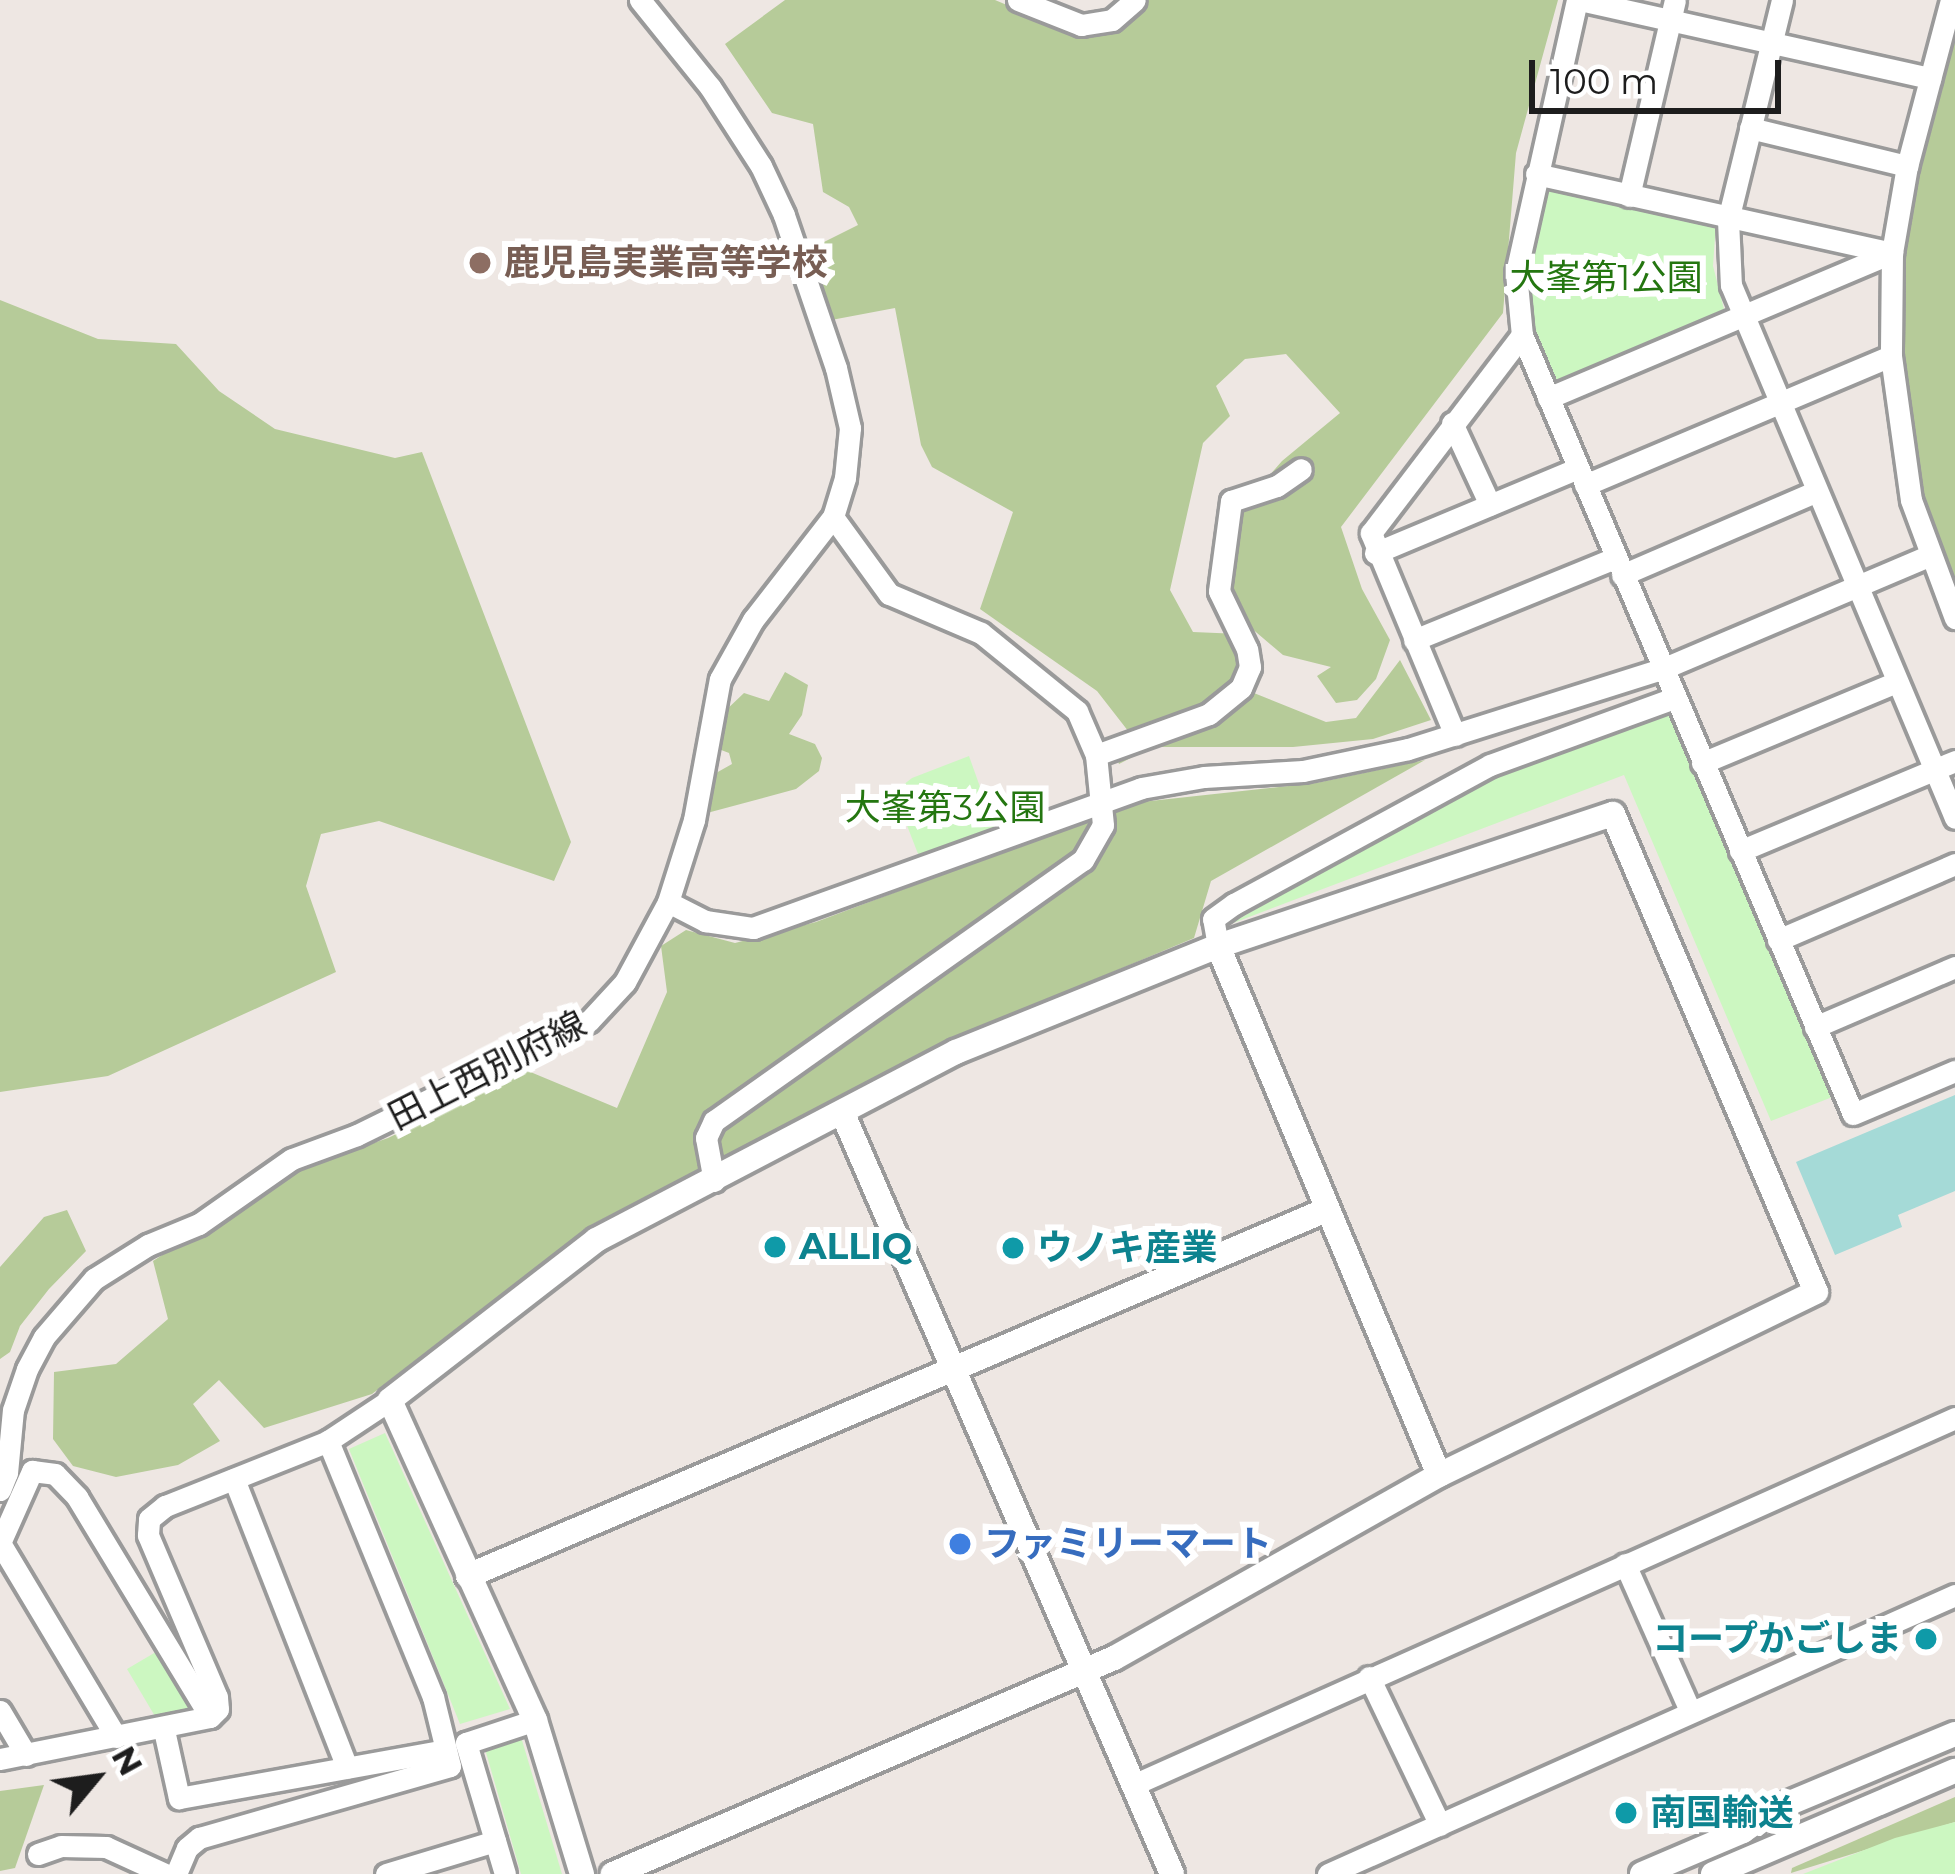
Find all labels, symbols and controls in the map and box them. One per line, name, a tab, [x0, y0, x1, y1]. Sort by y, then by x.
scale bar	[1535, 36, 1787, 110]
text: 100 m	[1550, 59, 1658, 103]
place label: 鹿児島実業高等学校	[504, 241, 828, 285]
marker: 鹿児島実業高等学校	[467, 250, 493, 276]
park label: 大峯第1公園	[1510, 256, 1702, 300]
park label: 大峯第3公園	[845, 786, 1045, 830]
street label: 田上西別府線	[381, 1002, 593, 1138]
place label: ALLIQ	[799, 1225, 912, 1269]
place label: ウノキ産業	[1037, 1226, 1217, 1270]
marker: ALLIQ	[762, 1234, 788, 1260]
marker: ウノキ産業	[1000, 1235, 1026, 1261]
place label: ファミリーマート	[984, 1522, 1272, 1566]
marker: ファミリーマート	[947, 1531, 973, 1557]
place label: コープかごしま	[1650, 1617, 1902, 1661]
marker: コープかごしま	[1913, 1626, 1939, 1652]
north arrow	[36, 1718, 156, 1838]
text: N	[104, 1739, 151, 1782]
place label: 南国輸送	[1650, 1791, 1794, 1835]
marker: 南国輸送	[1613, 1800, 1639, 1826]

